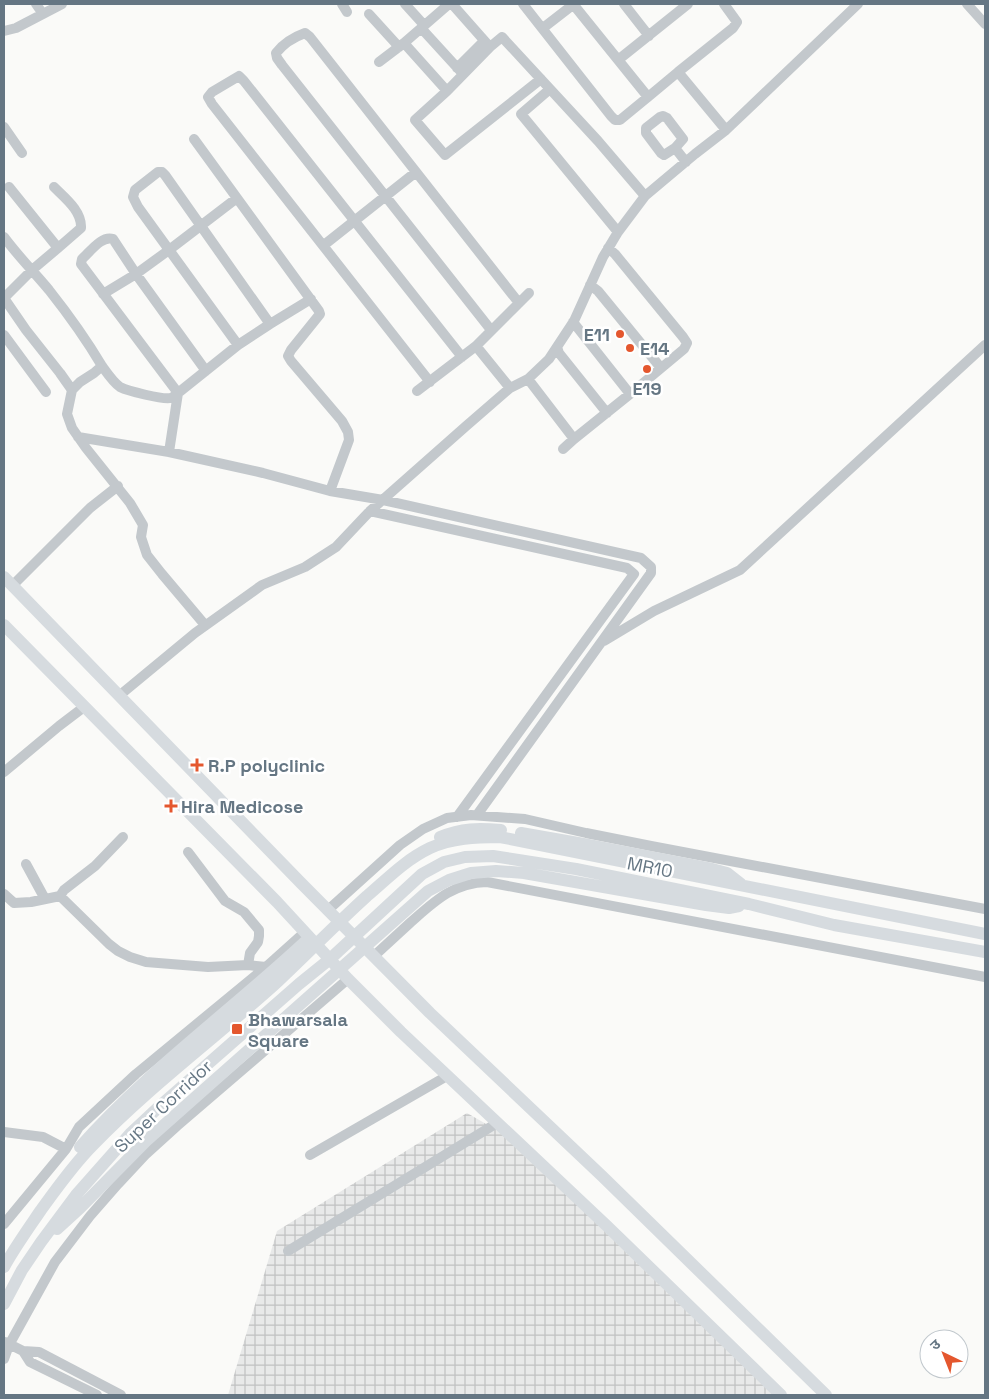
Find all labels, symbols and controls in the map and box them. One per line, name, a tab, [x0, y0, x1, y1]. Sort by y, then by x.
place label: E11	[584, 323, 610, 346]
marker: E11	[614, 328, 626, 340]
place label: E14	[640, 337, 670, 360]
marker: E14	[624, 342, 636, 354]
marker: E19	[641, 363, 653, 375]
place label: E19	[632, 377, 662, 400]
place label: R.P polyclinic	[208, 754, 325, 777]
marker: R.P polyclinic	[190, 758, 204, 772]
place label: Hira Medicose	[181, 795, 303, 818]
marker: Hira Medicose	[165, 800, 177, 812]
street label: MR10	[625, 851, 675, 883]
place label: Bhawarsala Square	[248, 1008, 348, 1052]
marker: Bhawarsala Square	[230, 1022, 244, 1036]
street label: Super Corridor	[109, 1055, 217, 1157]
north arrow	[919, 1329, 969, 1379]
text: उ	[926, 1335, 945, 1354]

